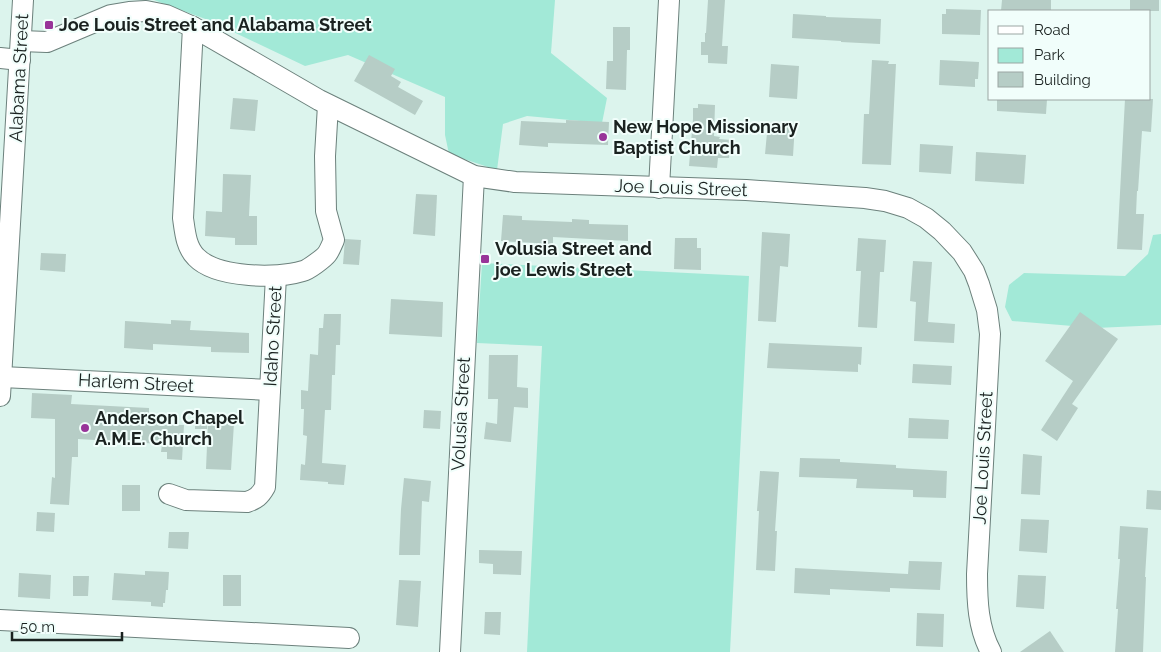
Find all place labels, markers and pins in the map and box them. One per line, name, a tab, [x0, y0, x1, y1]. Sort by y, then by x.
place label: Joe Louis Street and Alabama Street	[59, 14, 372, 35]
marker: Joe Louis Street and Alabama Street	[43, 19, 55, 31]
place label: New Hope Missionary Baptist Church	[613, 116, 798, 158]
marker: New Hope Missionary Baptist Church	[597, 131, 609, 143]
place label: Volusia Street and joe Lewis Street	[492, 238, 652, 280]
marker: Volusia Street and joe Lewis Street	[479, 253, 491, 265]
place label: Anderson Chapel A.M.E. Church	[95, 407, 244, 449]
marker: Anderson Chapel A.M.E. Church	[79, 422, 91, 434]

